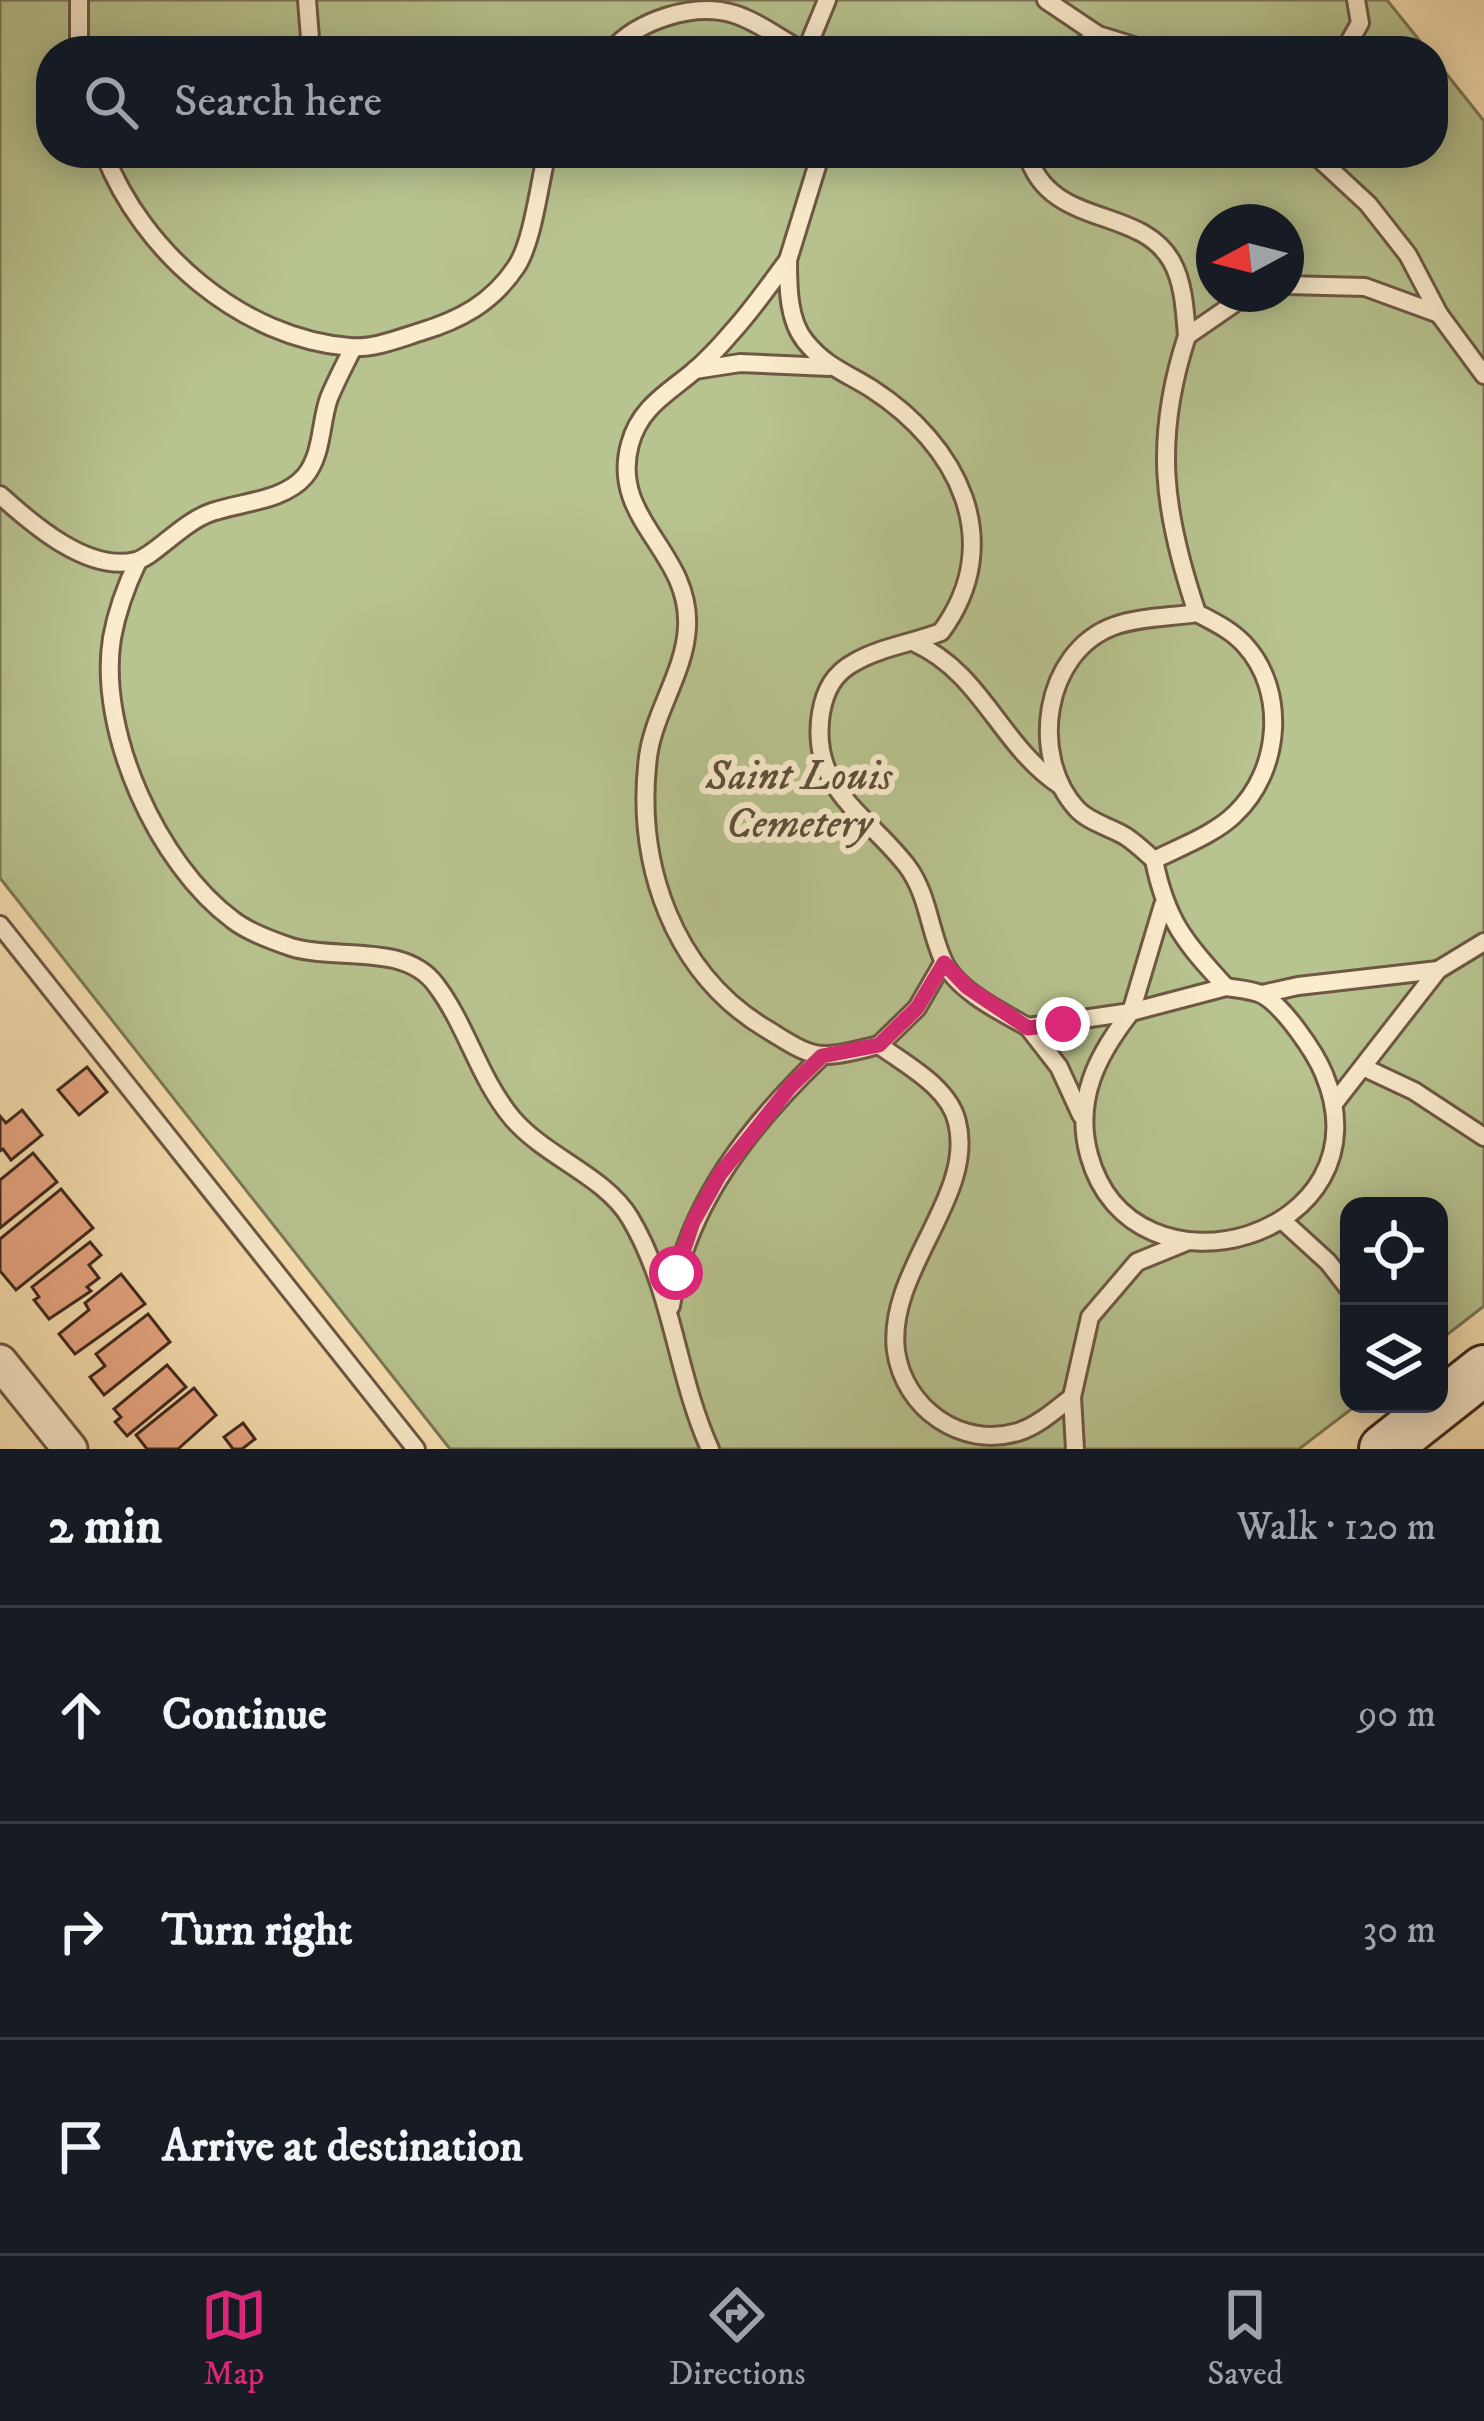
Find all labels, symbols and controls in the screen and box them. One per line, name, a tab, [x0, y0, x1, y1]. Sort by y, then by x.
search box	[36, 36, 1448, 168]
icon: search	[78, 69, 144, 135]
text: Search here	[174, 74, 382, 130]
north arrow	[1196, 204, 1304, 312]
park label: Saint Louis Cemetery	[705, 751, 894, 851]
route end	[1036, 997, 1090, 1051]
map controls	[1340, 1197, 1448, 1413]
button: locate	[1340, 1197, 1448, 1305]
route start	[649, 1246, 703, 1300]
button: layers	[1340, 1305, 1448, 1413]
text: 2 min	[48, 1495, 162, 1559]
text: Walk · 120 m	[1237, 1503, 1436, 1552]
icon: ahead	[48, 1682, 114, 1748]
text: Continue	[162, 1687, 327, 1743]
text: 90 m	[1358, 1690, 1436, 1739]
icon: right	[48, 1898, 114, 1964]
text: Turn right	[162, 1903, 352, 1959]
text: 30 m	[1363, 1906, 1436, 1955]
icon: arrive	[48, 2114, 114, 2180]
text: Arrive at destination	[162, 2119, 523, 2175]
tab: Map	[201, 2282, 267, 2395]
tab: Directions	[669, 2282, 805, 2395]
tab: Saved	[1207, 2282, 1283, 2395]

